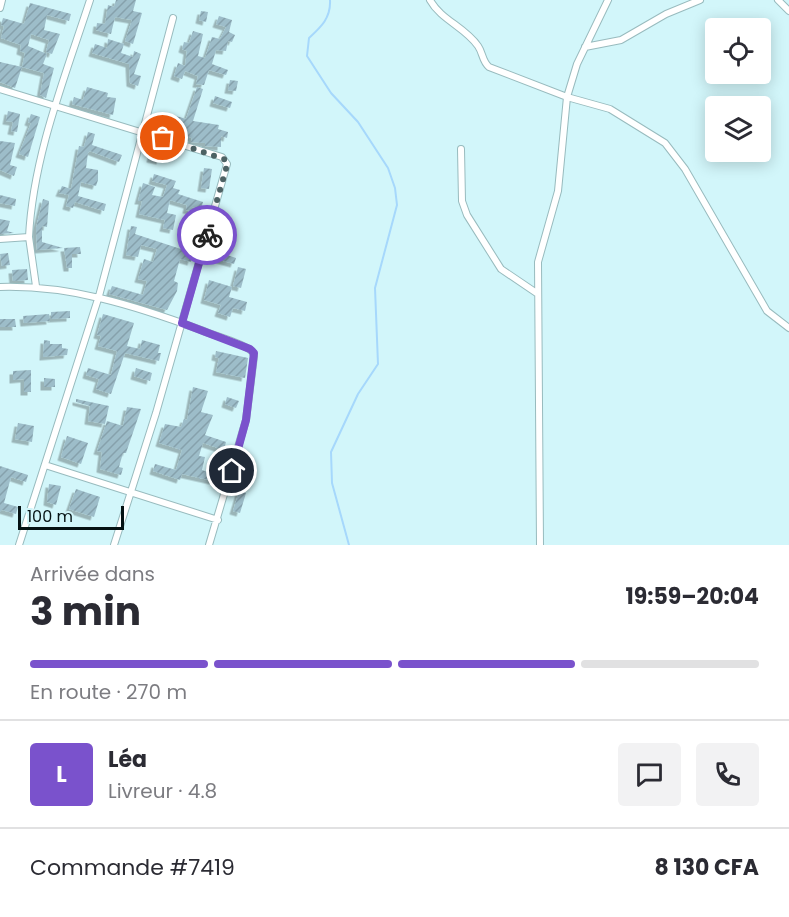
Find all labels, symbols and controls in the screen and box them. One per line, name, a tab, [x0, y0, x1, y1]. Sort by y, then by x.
map controls	[705, 18, 771, 162]
button: locate	[705, 18, 771, 84]
button: layers	[705, 96, 771, 162]
pin	[137, 112, 188, 163]
icon: bag	[146, 121, 179, 154]
courier	[177, 205, 237, 265]
icon: bike	[191, 219, 224, 252]
pin	[206, 445, 257, 496]
icon: home	[215, 454, 248, 487]
scale bar	[18, 503, 124, 530]
text: 100 m	[27, 505, 73, 528]
text: Arrivée dans	[30, 560, 155, 588]
text: 19:59–20:04	[625, 581, 759, 612]
text: 3 min	[30, 584, 141, 639]
text: En route · 270 m	[30, 678, 187, 706]
button: chat	[618, 743, 681, 806]
button: phone	[696, 743, 759, 806]
text: Léa	[108, 744, 147, 775]
text: L	[56, 759, 67, 790]
text: Livreur · 4.8	[108, 777, 217, 805]
text: Commande #7419	[30, 852, 235, 883]
text: 8 130 CFA	[654, 852, 759, 883]

